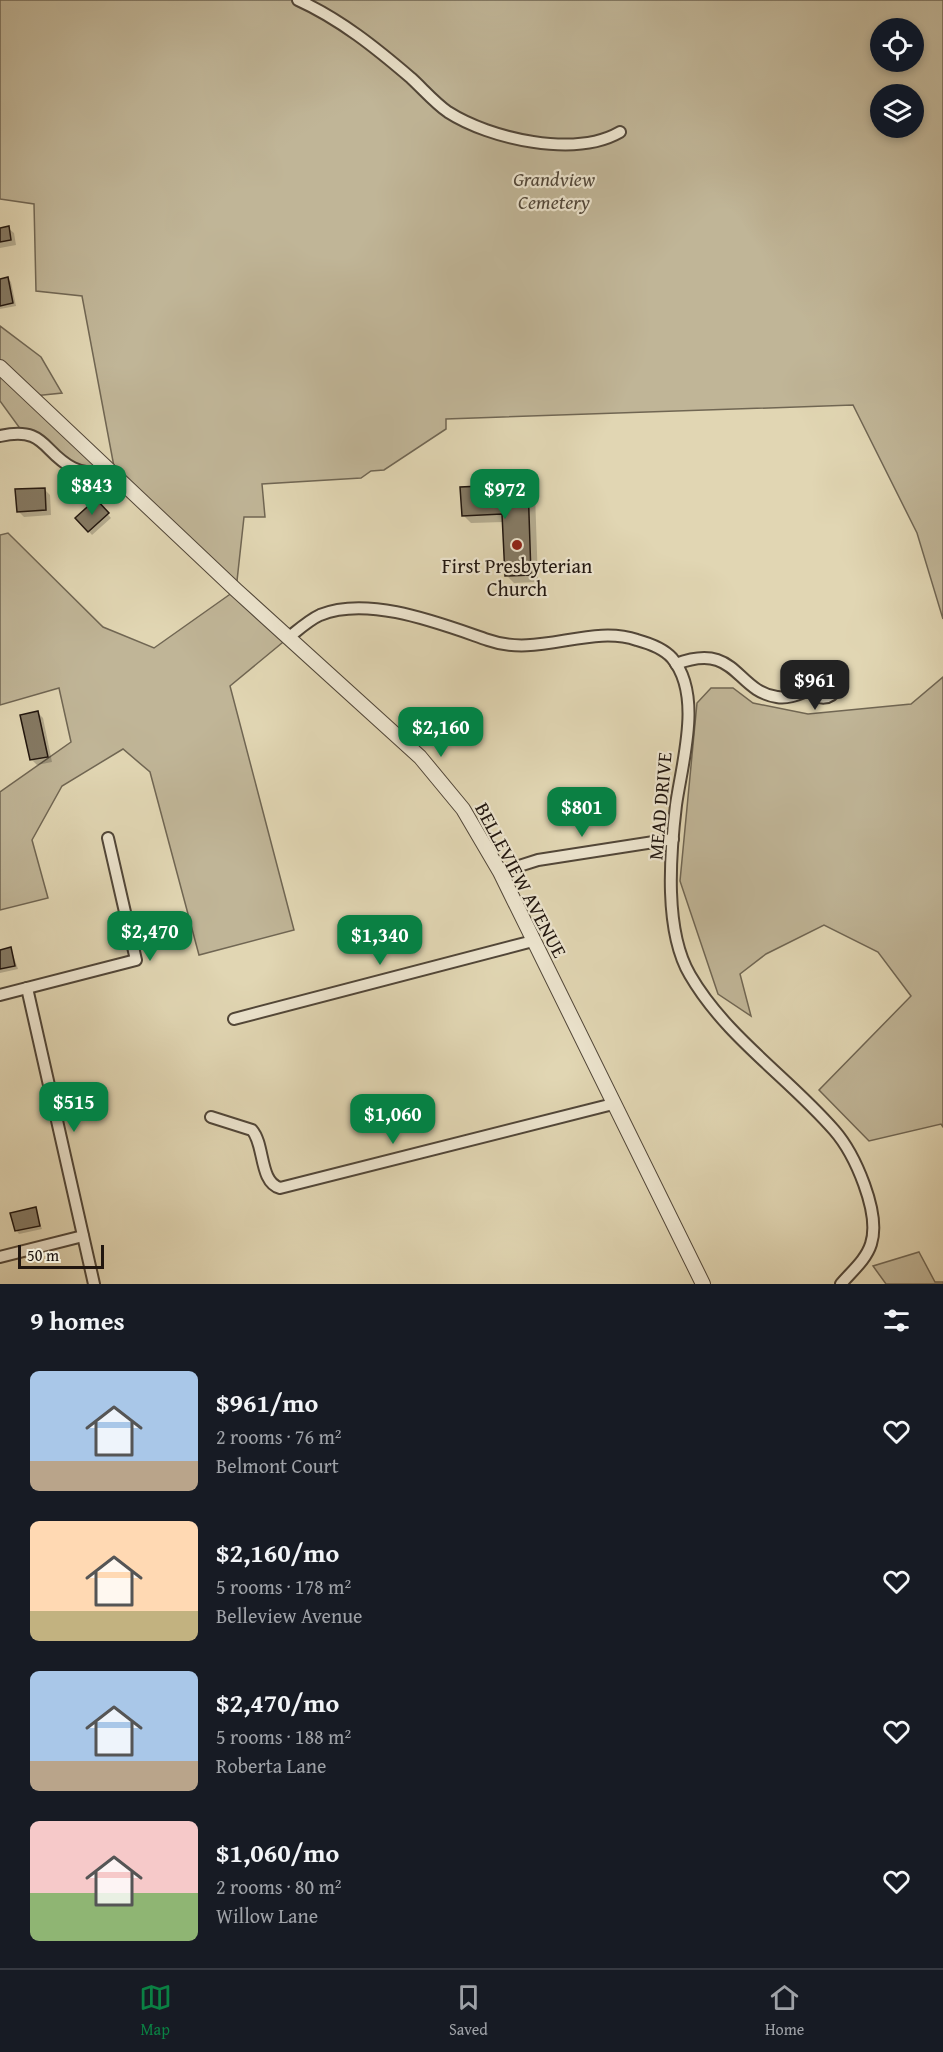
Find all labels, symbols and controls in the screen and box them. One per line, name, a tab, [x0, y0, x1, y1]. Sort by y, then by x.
map controls	[870, 18, 924, 138]
button: locate	[870, 18, 924, 72]
button: layers	[870, 84, 924, 138]
park label: Grandview Cemetery	[513, 164, 595, 216]
pin: $843	[56, 465, 128, 516]
pin: $972	[469, 469, 541, 520]
text: $843	[71, 470, 113, 499]
text: $972	[484, 474, 526, 503]
marker: First Presbyterian Church	[510, 538, 524, 552]
place label: First Presbyterian Church	[442, 551, 592, 603]
pin: $961	[779, 660, 851, 711]
text: $961	[794, 665, 836, 694]
pin: $2,160	[392, 707, 490, 758]
text: $2,160	[412, 712, 470, 741]
street label: MEAD DRIVE	[640, 751, 679, 861]
pin: $801	[546, 787, 618, 838]
text: $801	[561, 792, 603, 821]
street label: BELLEVIEW AVENUE	[468, 797, 575, 962]
pin: $2,470	[101, 911, 199, 962]
pin: $1,340	[331, 915, 429, 966]
text: $2,470	[121, 916, 179, 945]
text: $1,340	[351, 920, 409, 949]
pin: $515	[38, 1082, 110, 1133]
text: $515	[53, 1087, 95, 1116]
pin: $1,060	[344, 1094, 442, 1145]
text: $1,060	[364, 1099, 422, 1128]
scale bar	[18, 1242, 104, 1270]
text: 50 m	[27, 1243, 59, 1267]
text: 9 homes	[30, 1301, 125, 1340]
icon: filters	[880, 1304, 913, 1337]
text: $961/mo	[216, 1383, 318, 1422]
icon: home	[78, 1395, 150, 1467]
icon: heart	[880, 1415, 913, 1448]
text: 2 rooms · 76 m²	[216, 1422, 342, 1451]
text: Belmont Court	[216, 1451, 339, 1480]
text: $2,160/mo	[216, 1533, 339, 1572]
icon: home	[78, 1545, 150, 1617]
icon: heart	[880, 1565, 913, 1598]
text: 5 rooms · 178 m²	[216, 1572, 351, 1601]
text: Belleview Avenue	[216, 1601, 362, 1630]
text: $2,470/mo	[216, 1683, 339, 1722]
icon: home	[78, 1695, 150, 1767]
icon: heart	[880, 1715, 913, 1748]
text: 5 rooms · 188 m²	[216, 1722, 351, 1751]
text: Roberta Lane	[216, 1751, 326, 1780]
text: $1,060/mo	[216, 1833, 339, 1872]
icon: home	[78, 1845, 150, 1917]
icon: heart	[880, 1865, 913, 1898]
text: 2 rooms · 80 m²	[216, 1872, 342, 1901]
text: Willow Lane	[216, 1901, 318, 1930]
tab: Map	[139, 1981, 172, 2041]
tab: Saved	[449, 1981, 488, 2041]
tab: Home	[765, 1981, 804, 2041]

